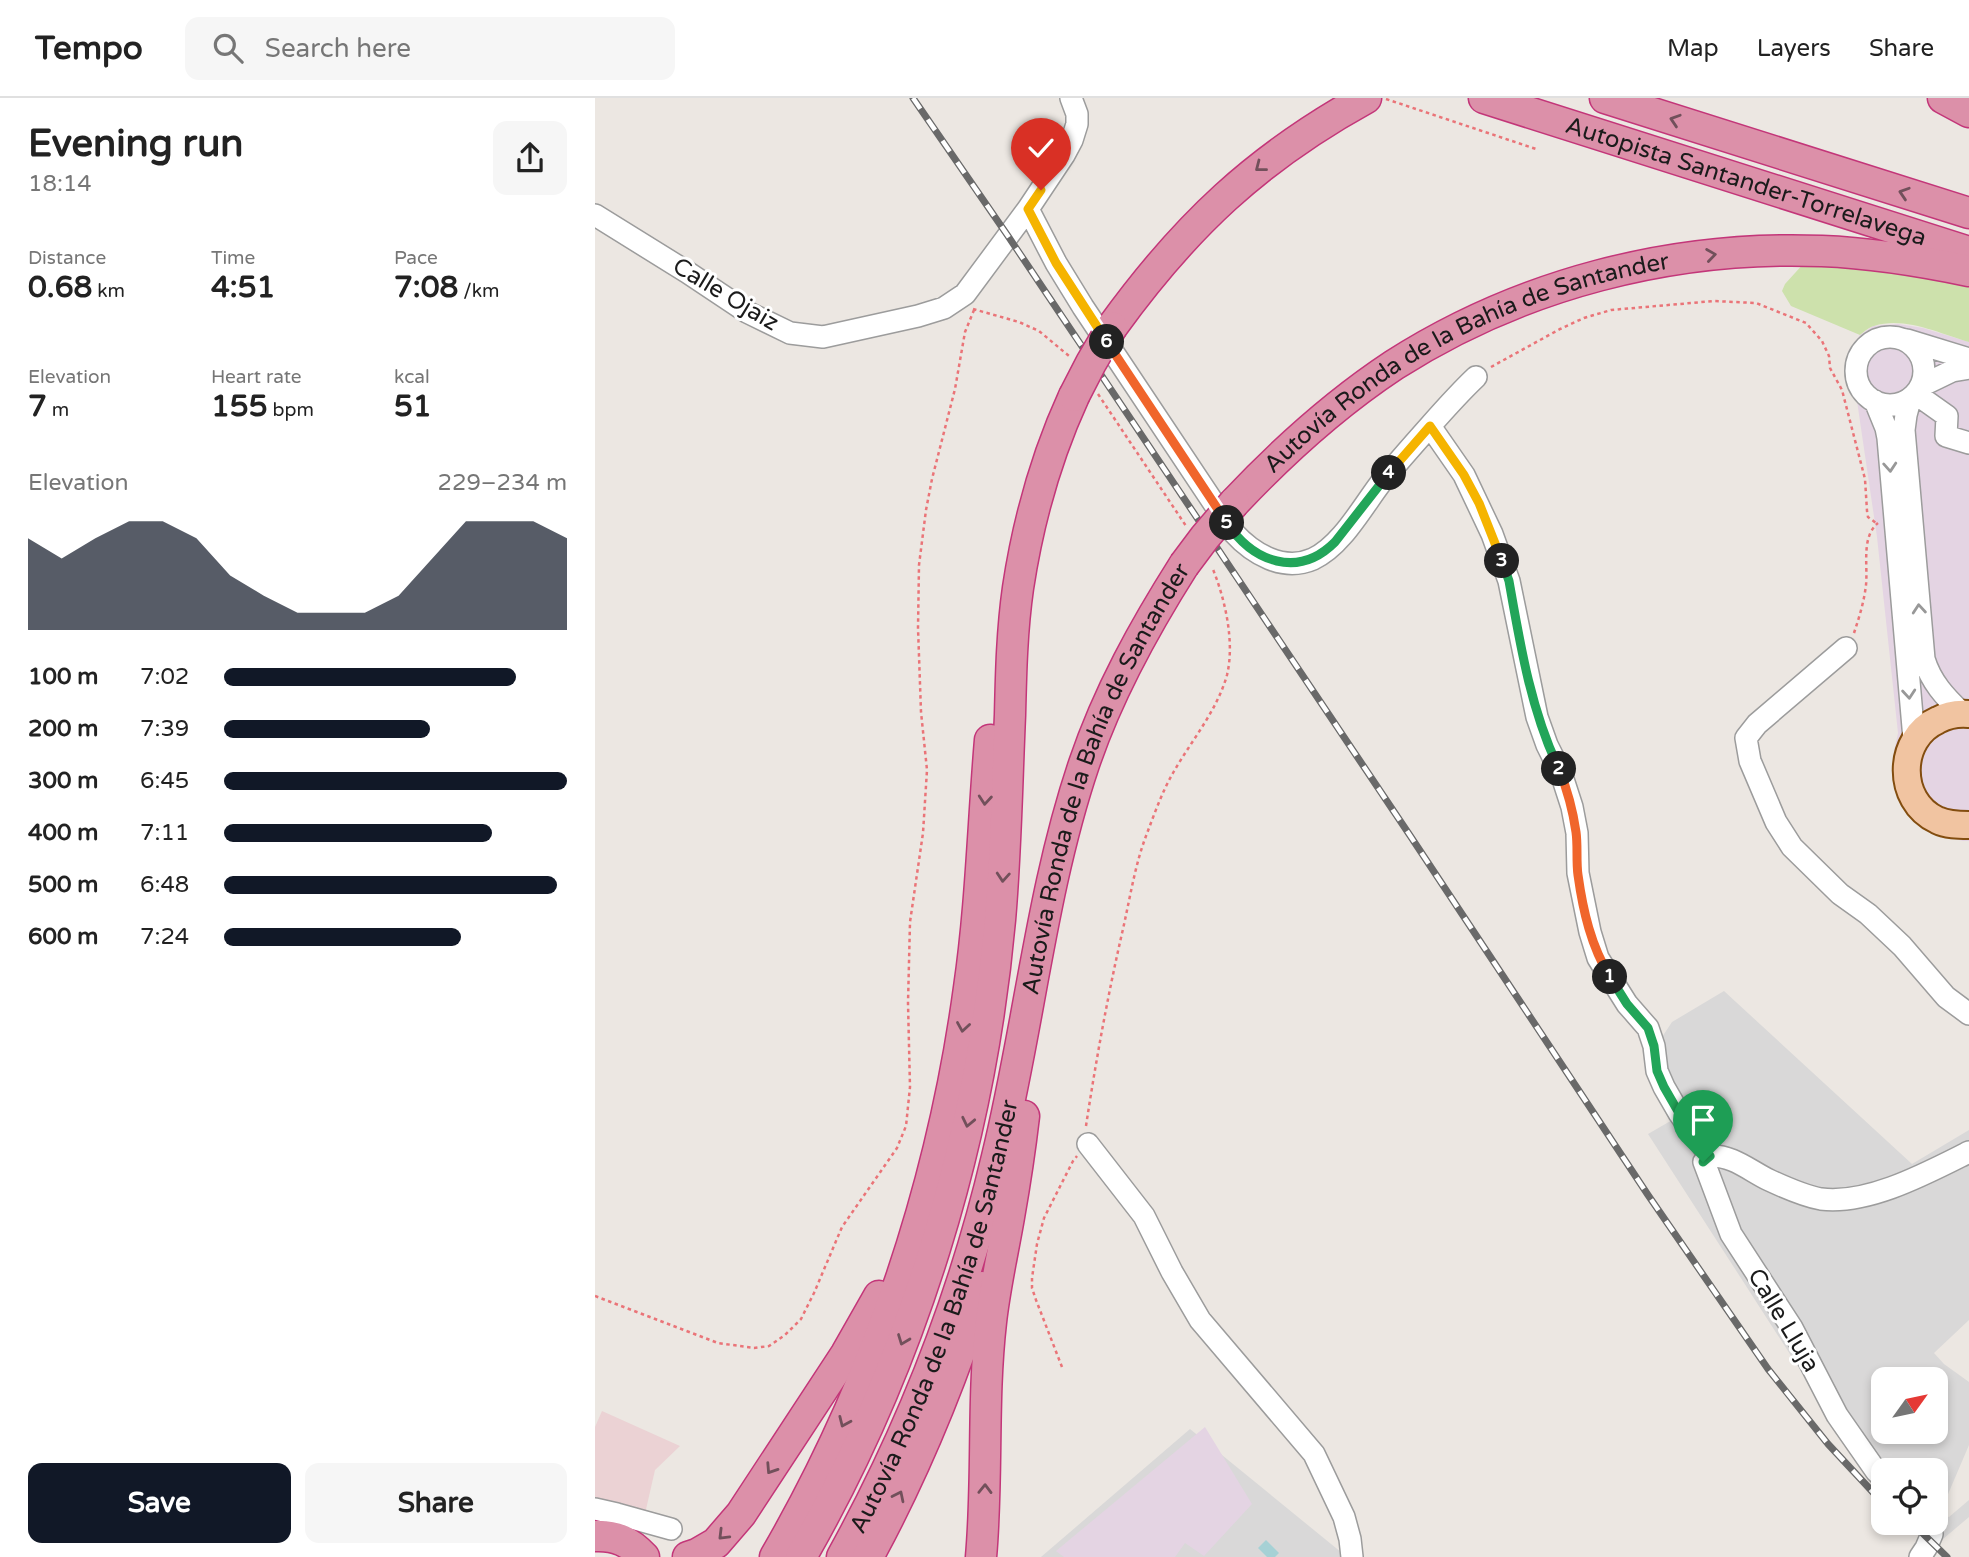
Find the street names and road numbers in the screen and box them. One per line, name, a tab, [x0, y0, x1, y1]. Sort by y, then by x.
street label: Autopista Santander-Torrelavega	[1562, 111, 1930, 253]
street label: Autovía Ronda de la Bahía de Santander	[1258, 247, 1672, 479]
street label: Calle Ojaiz	[667, 251, 784, 337]
street label: Autovía Ronda de la Bahía de Santander	[1016, 557, 1197, 997]
street label: Autovía Ronda de la Bahía de Santander	[844, 1096, 1025, 1538]
street label: Calle Lluja	[1741, 1263, 1826, 1377]

